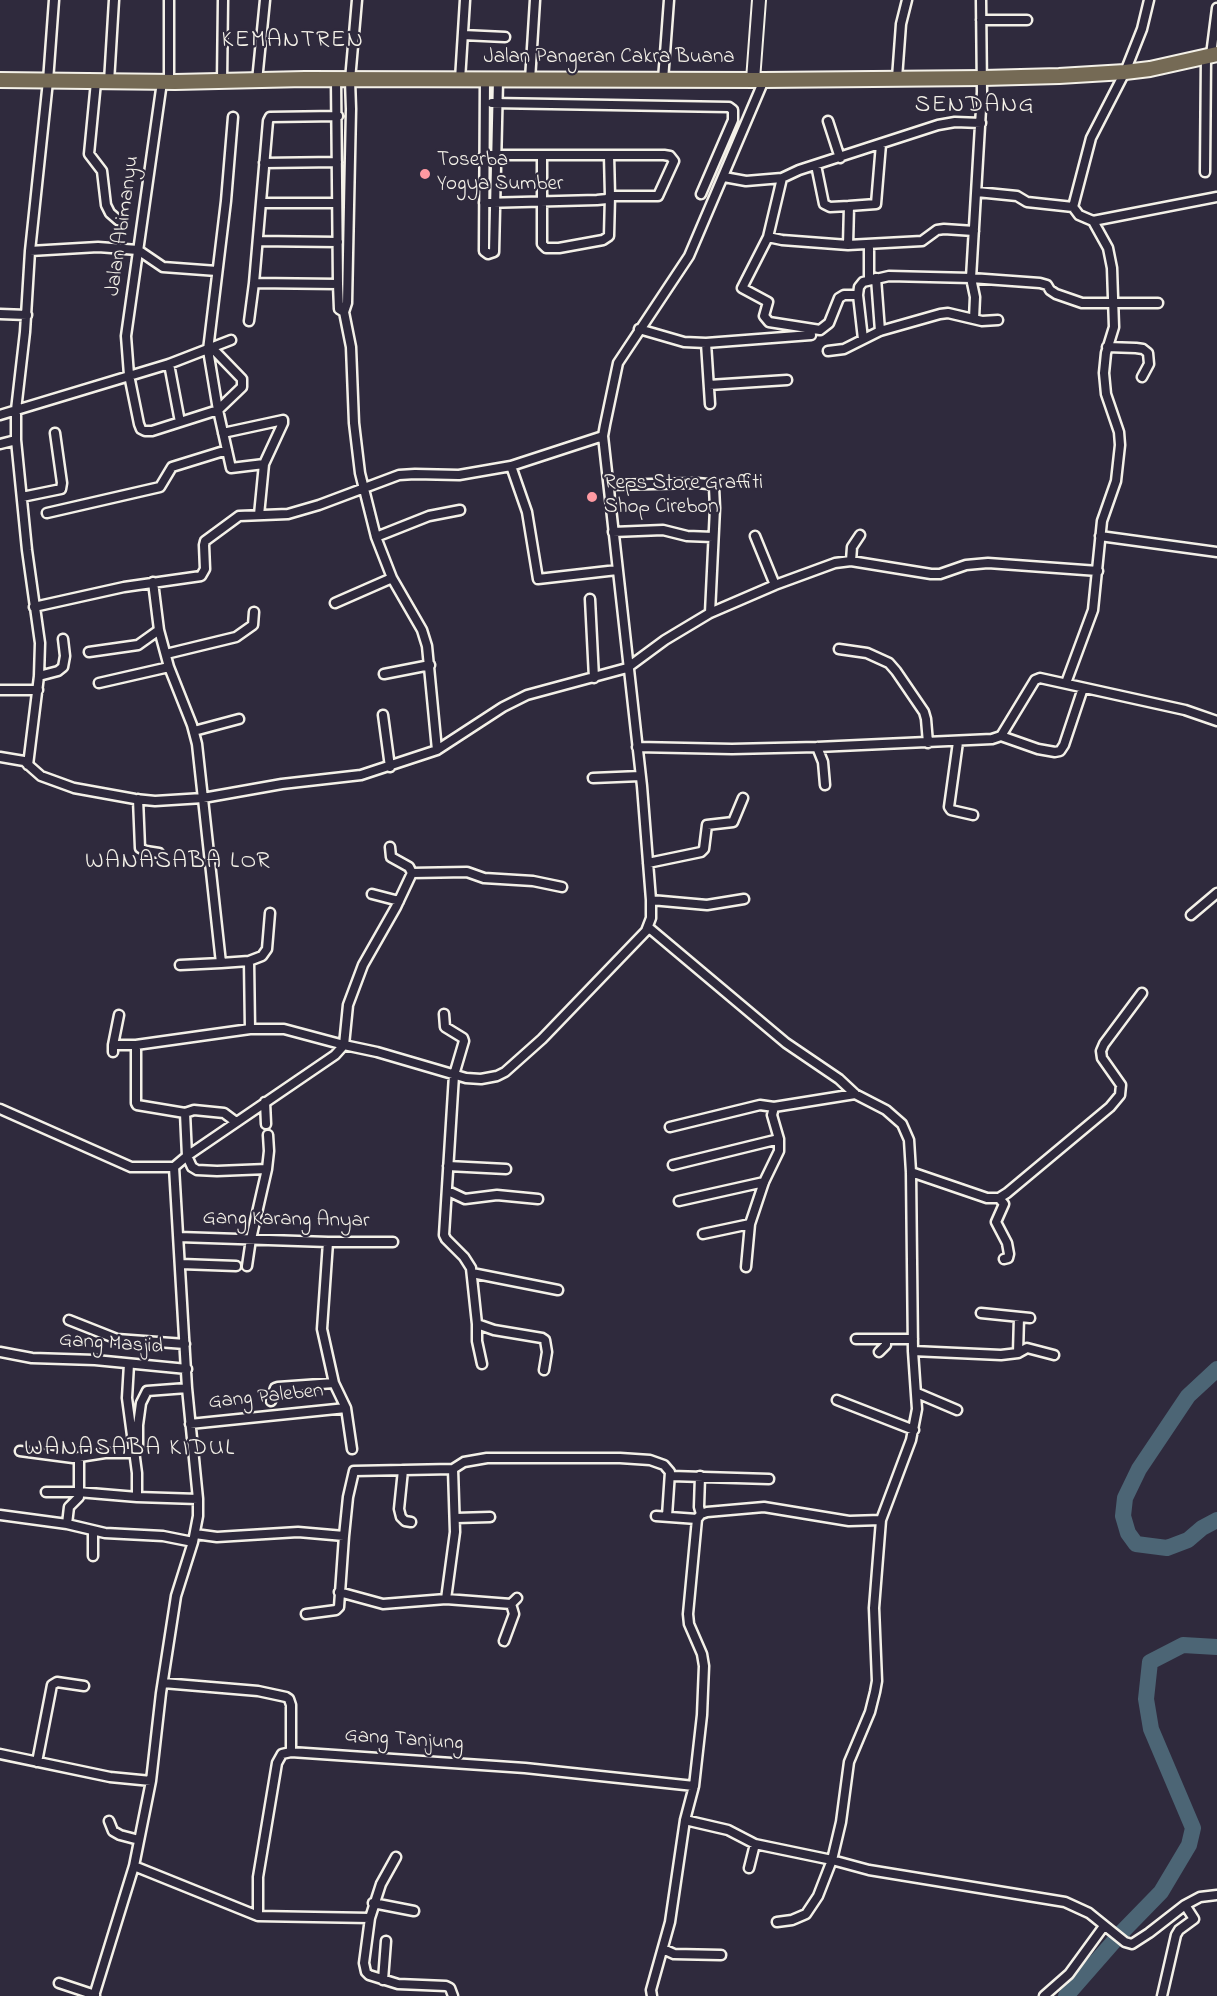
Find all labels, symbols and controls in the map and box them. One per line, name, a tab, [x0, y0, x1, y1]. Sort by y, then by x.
district label: KEMANTREN	[221, 28, 365, 56]
street label: Jalan Pangeran Cakra Buana	[483, 46, 735, 72]
district label: SENDANG	[915, 93, 1035, 121]
place label: Toserba Yogya Sumber	[437, 149, 563, 199]
street label: Jalan Abimanyu	[102, 154, 146, 298]
marker: Toserba Yogya Sumber	[418, 167, 432, 181]
place label: Reps Store Graffiti Shop Cirebon	[604, 472, 763, 522]
marker: Reps Store Graffiti Shop Cirebon	[585, 490, 599, 504]
district label: WANASABA LOR	[85, 849, 271, 877]
street label: Gang Karang Anyar	[202, 1207, 370, 1235]
street label: Gang Masjid	[58, 1329, 164, 1361]
street label: Gang Paleben	[207, 1379, 325, 1417]
district label: WANASABA KIDUL	[24, 1436, 236, 1464]
street label: Gang Tanjung	[344, 1724, 464, 1758]

